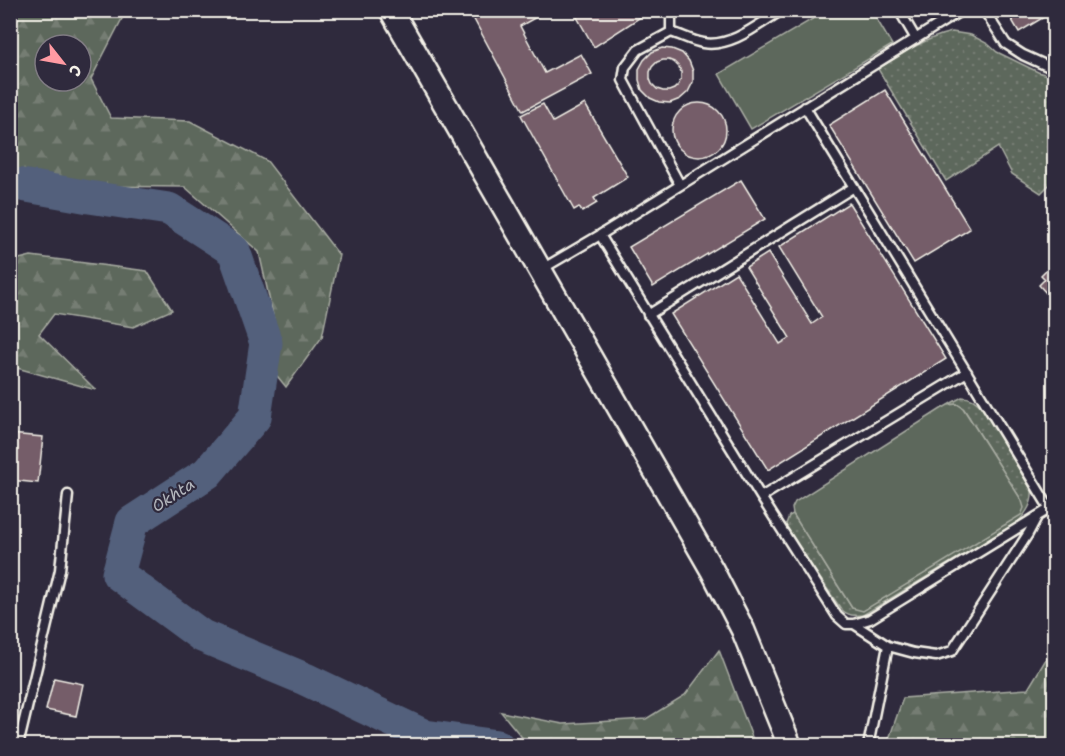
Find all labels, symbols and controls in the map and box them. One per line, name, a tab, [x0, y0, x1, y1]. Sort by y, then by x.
north arrow	[33, 33, 93, 93]
text: С	[64, 61, 87, 80]
water label: Okhta	[148, 473, 198, 517]

